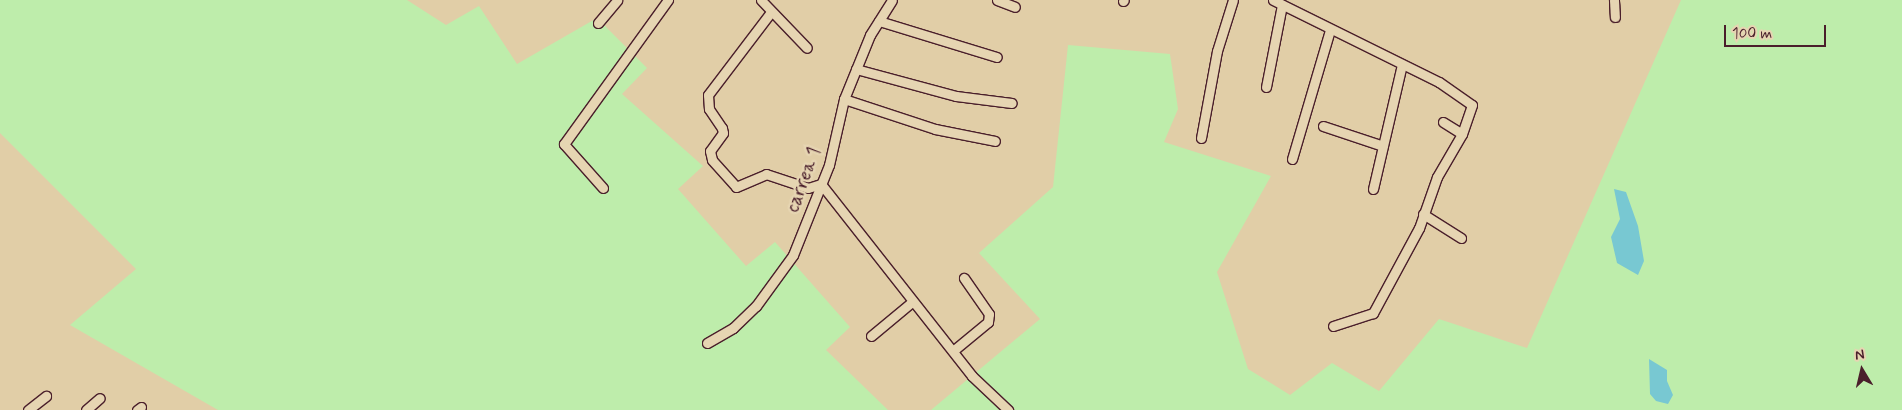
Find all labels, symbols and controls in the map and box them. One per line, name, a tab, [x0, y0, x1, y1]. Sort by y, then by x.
scale bar	[1727, 15, 1830, 47]
text: 100 m	[1732, 24, 1772, 44]
street label: carrea 1	[782, 144, 826, 216]
north arrow	[1837, 345, 1887, 395]
text: N	[1854, 346, 1866, 365]

